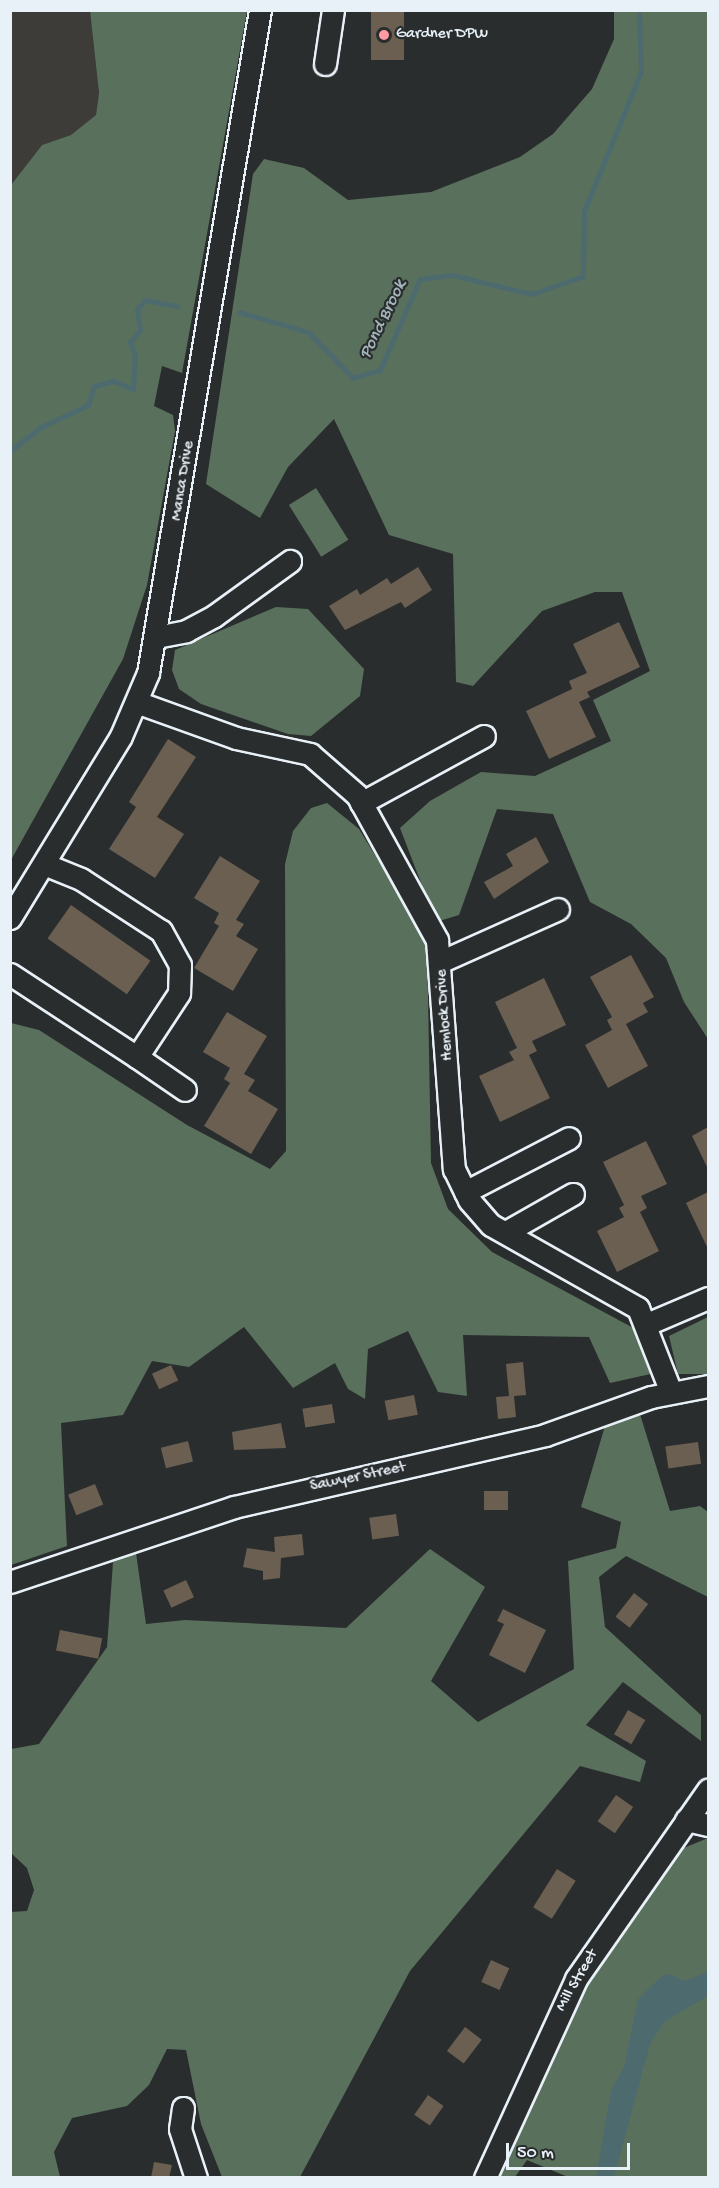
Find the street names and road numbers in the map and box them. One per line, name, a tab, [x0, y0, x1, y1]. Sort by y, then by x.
street label: Manca Drive	[168, 440, 200, 522]
street label: Hemlock Drive	[433, 969, 459, 1061]
street label: Sawyer Street	[309, 1459, 407, 1497]
street label: Mill Street	[553, 1947, 603, 2015]

